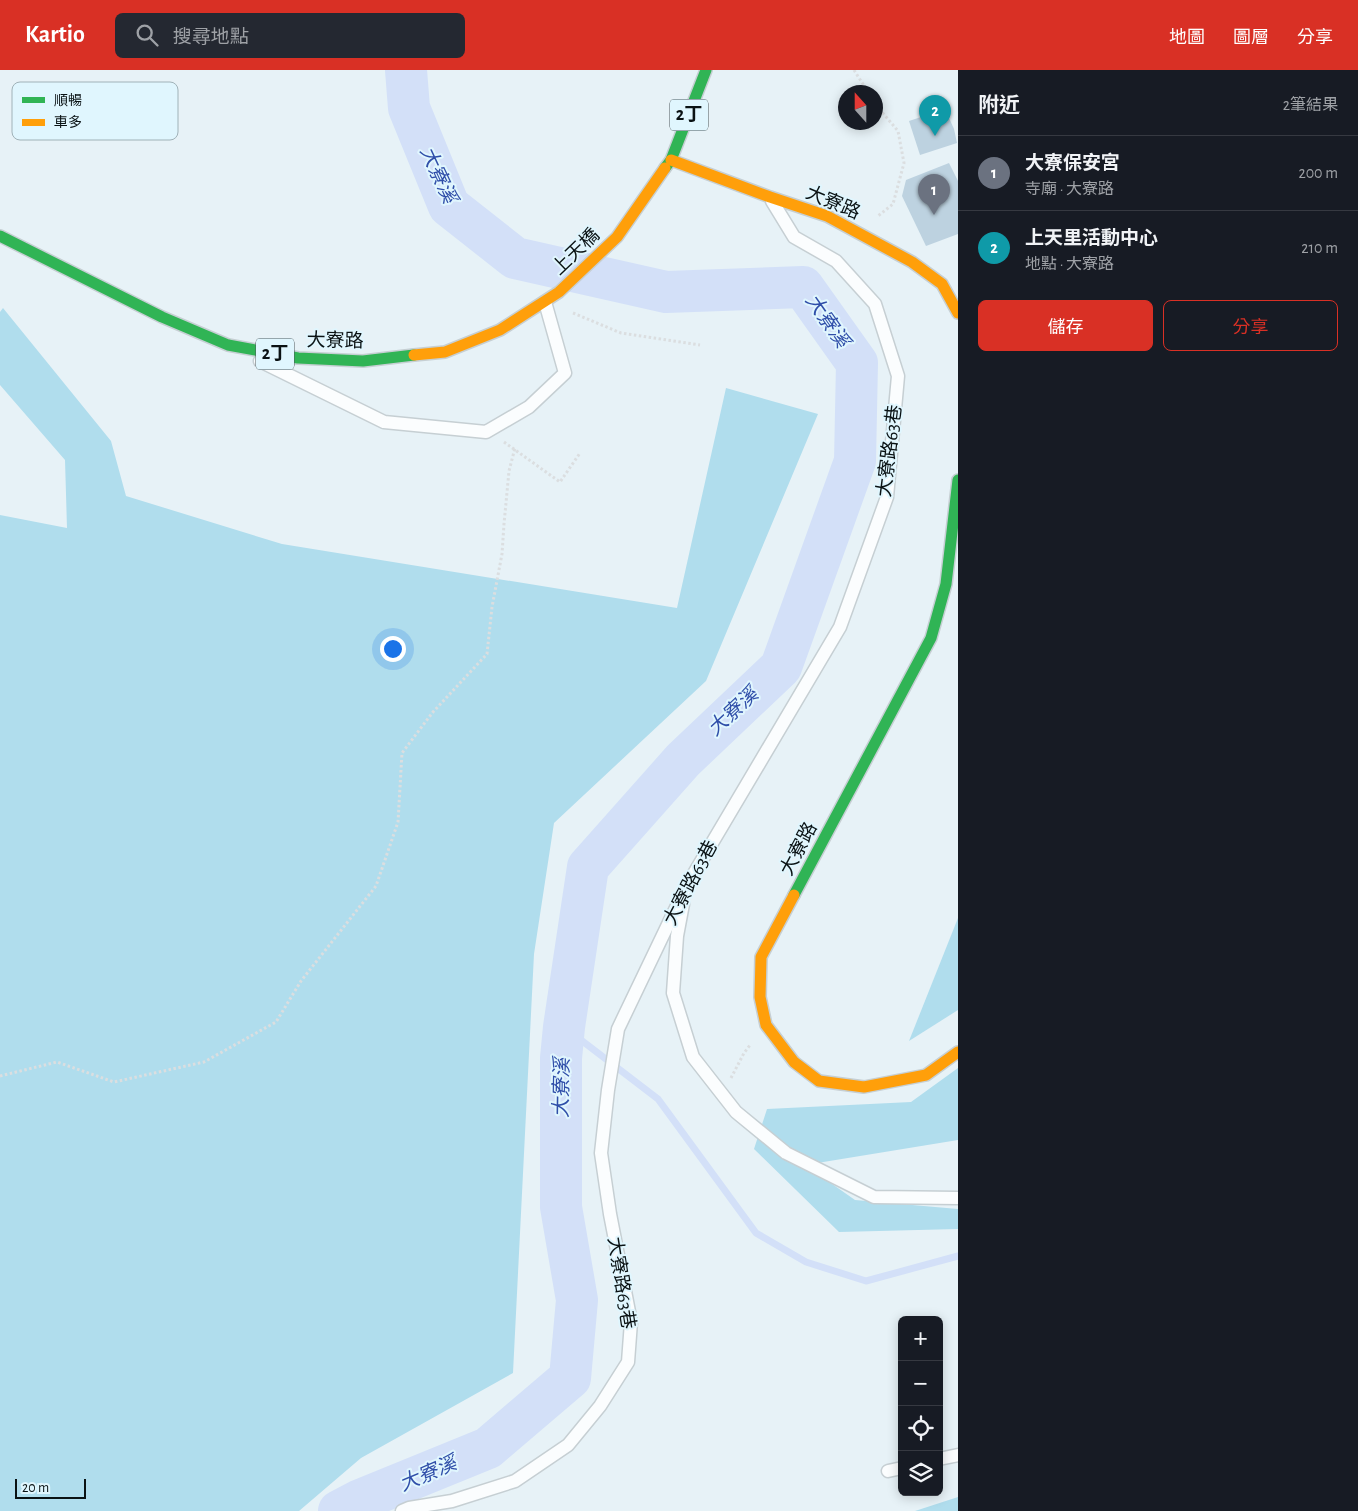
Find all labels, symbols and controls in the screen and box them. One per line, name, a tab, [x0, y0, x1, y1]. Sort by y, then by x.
search box	[115, 13, 465, 58]
icon: search	[133, 21, 161, 49]
text: Kartio	[25, 23, 85, 47]
text: 搜尋地點	[173, 28, 249, 47]
text: 地圖	[1169, 29, 1205, 47]
text: 圖層	[1233, 29, 1269, 47]
text: 分享	[1297, 29, 1333, 47]
legend	[12, 82, 178, 140]
north arrow	[838, 85, 883, 130]
text: 順暢	[54, 93, 82, 108]
pin: 2	[919, 95, 951, 136]
text: 附近	[978, 95, 1020, 116]
text: 2筆結果	[1283, 97, 1338, 113]
road number: 2丁	[670, 100, 708, 130]
text: 車多	[54, 115, 82, 130]
water label: 大寮溪	[416, 143, 462, 209]
text: 大寮保安宮	[1025, 154, 1120, 173]
text: 1	[991, 165, 997, 181]
text: 200 m	[1298, 165, 1338, 181]
pin: 1	[918, 174, 950, 215]
text: 寺廟 · 大寮路	[1025, 181, 1114, 197]
street label: 大寮路	[803, 182, 863, 223]
street label: 上天橋	[548, 225, 603, 279]
text: 上天里活動中心	[1025, 229, 1158, 248]
text: 2	[990, 240, 998, 256]
text: 210 m	[1301, 240, 1338, 256]
text: 地點 · 大寮路	[1025, 256, 1114, 272]
water label: 大寮溪	[802, 290, 855, 354]
button: 儲存	[978, 300, 1153, 351]
button: 分享	[1163, 300, 1338, 351]
street label: 大寮路	[306, 330, 364, 351]
road number: 2丁	[256, 338, 294, 370]
street label: 大寮路63巷	[873, 404, 905, 498]
your location	[380, 636, 406, 662]
water label: 大寮溪	[704, 681, 764, 740]
street label: 大寮路	[776, 819, 821, 879]
street label: 大寮路63巷	[659, 837, 721, 928]
water label: 大寮溪	[550, 1055, 573, 1118]
street label: 大寮路63巷	[604, 1235, 640, 1330]
map controls	[898, 1316, 943, 1496]
button: +	[898, 1316, 943, 1361]
button: −	[898, 1361, 943, 1406]
button: locate	[898, 1406, 943, 1451]
water label: 大寮溪	[396, 1451, 462, 1495]
button: layers	[898, 1451, 943, 1496]
scale bar	[15, 1476, 86, 1499]
text: 20 m	[22, 1481, 49, 1495]

